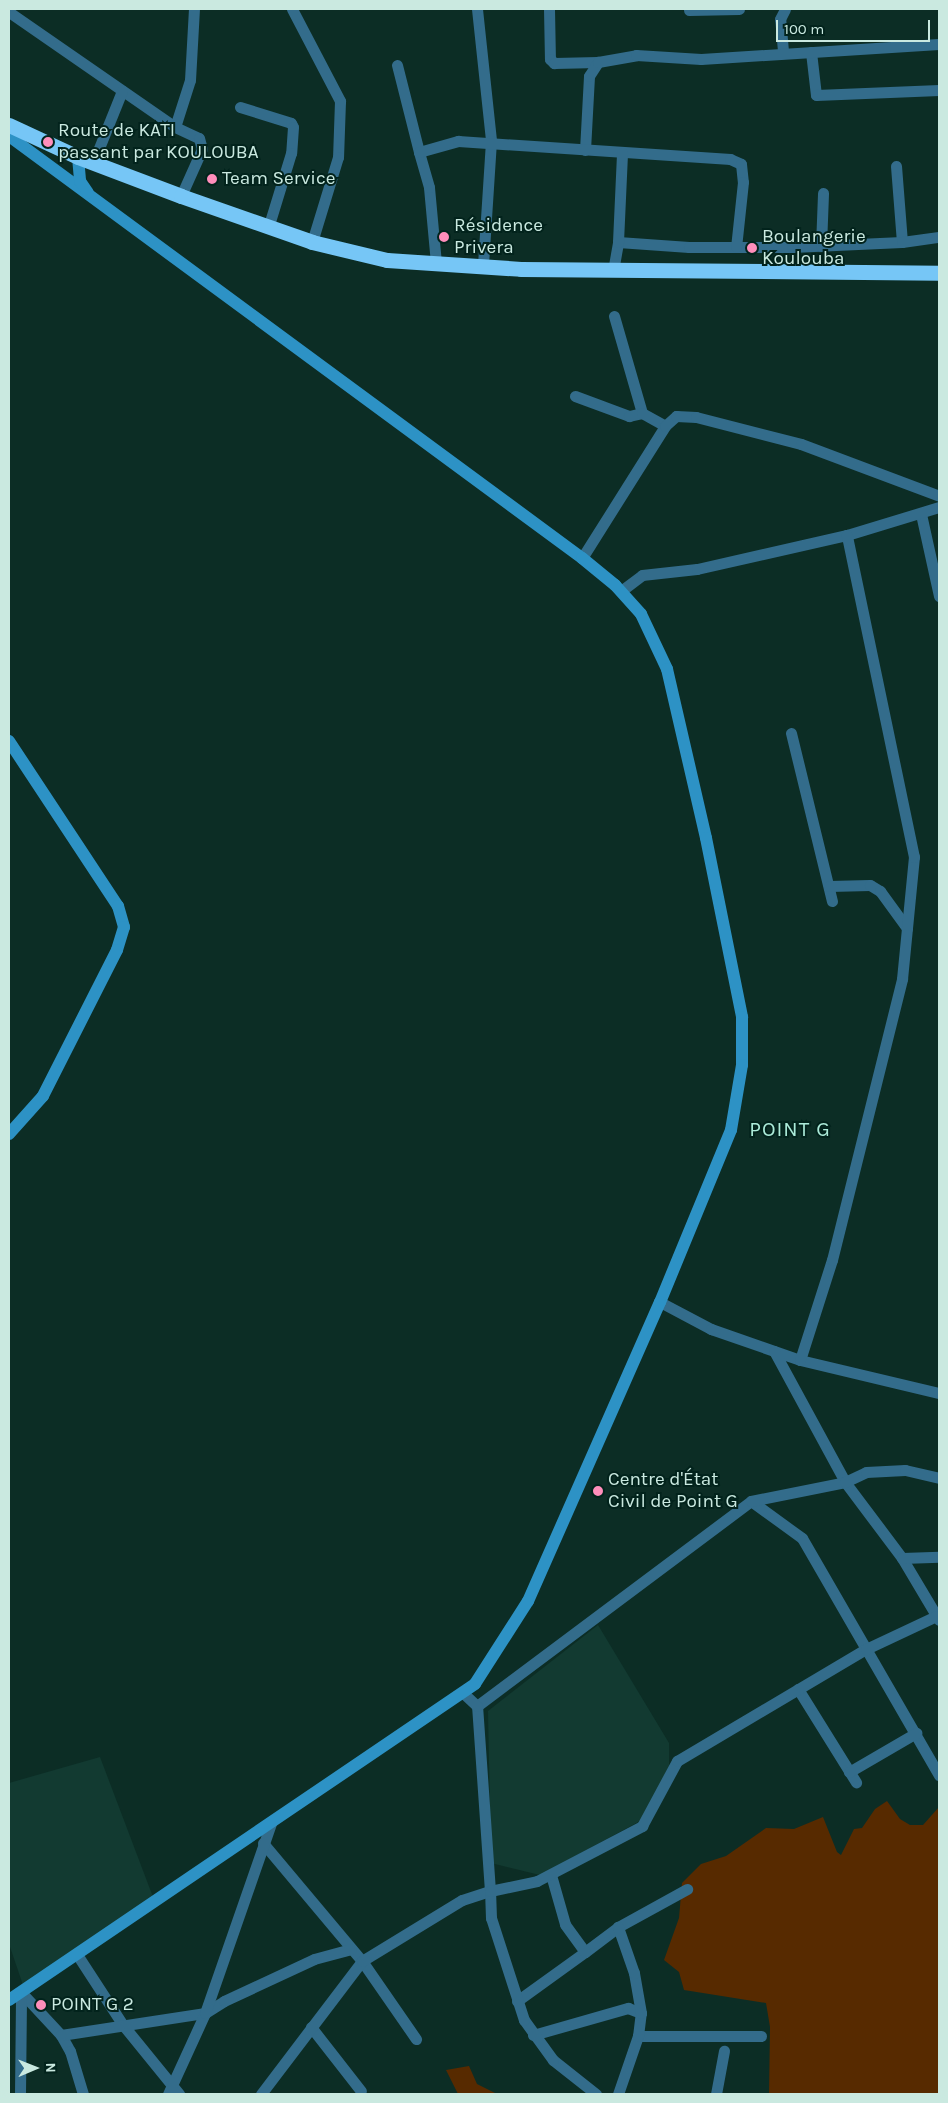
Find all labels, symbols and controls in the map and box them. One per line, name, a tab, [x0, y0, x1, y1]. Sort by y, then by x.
scale bar	[778, 10, 932, 42]
text: 100 m	[784, 20, 824, 38]
place label: Route de KATI passant par KOULOUBA	[58, 120, 259, 164]
marker: Route de KATI passant par KOULOUBA	[42, 136, 54, 148]
place label: Team Service	[222, 168, 335, 190]
marker: Team Service	[206, 173, 218, 185]
place label: Résidence Privera	[454, 215, 543, 259]
place label: Boulangerie Koulouba	[762, 226, 866, 270]
marker: Résidence Privera	[438, 231, 450, 243]
marker: Boulangerie Koulouba	[746, 242, 758, 254]
district label: POINT G	[748, 1116, 832, 1142]
place label: Centre d'État Civil de Point G	[608, 1469, 738, 1513]
marker: Centre d'État Civil de Point G	[592, 1485, 604, 1497]
place label: POINT G 2	[51, 1994, 134, 2016]
marker: POINT G 2	[35, 1999, 47, 2011]
north arrow	[10, 2043, 60, 2093]
text: N	[42, 2063, 59, 2073]

